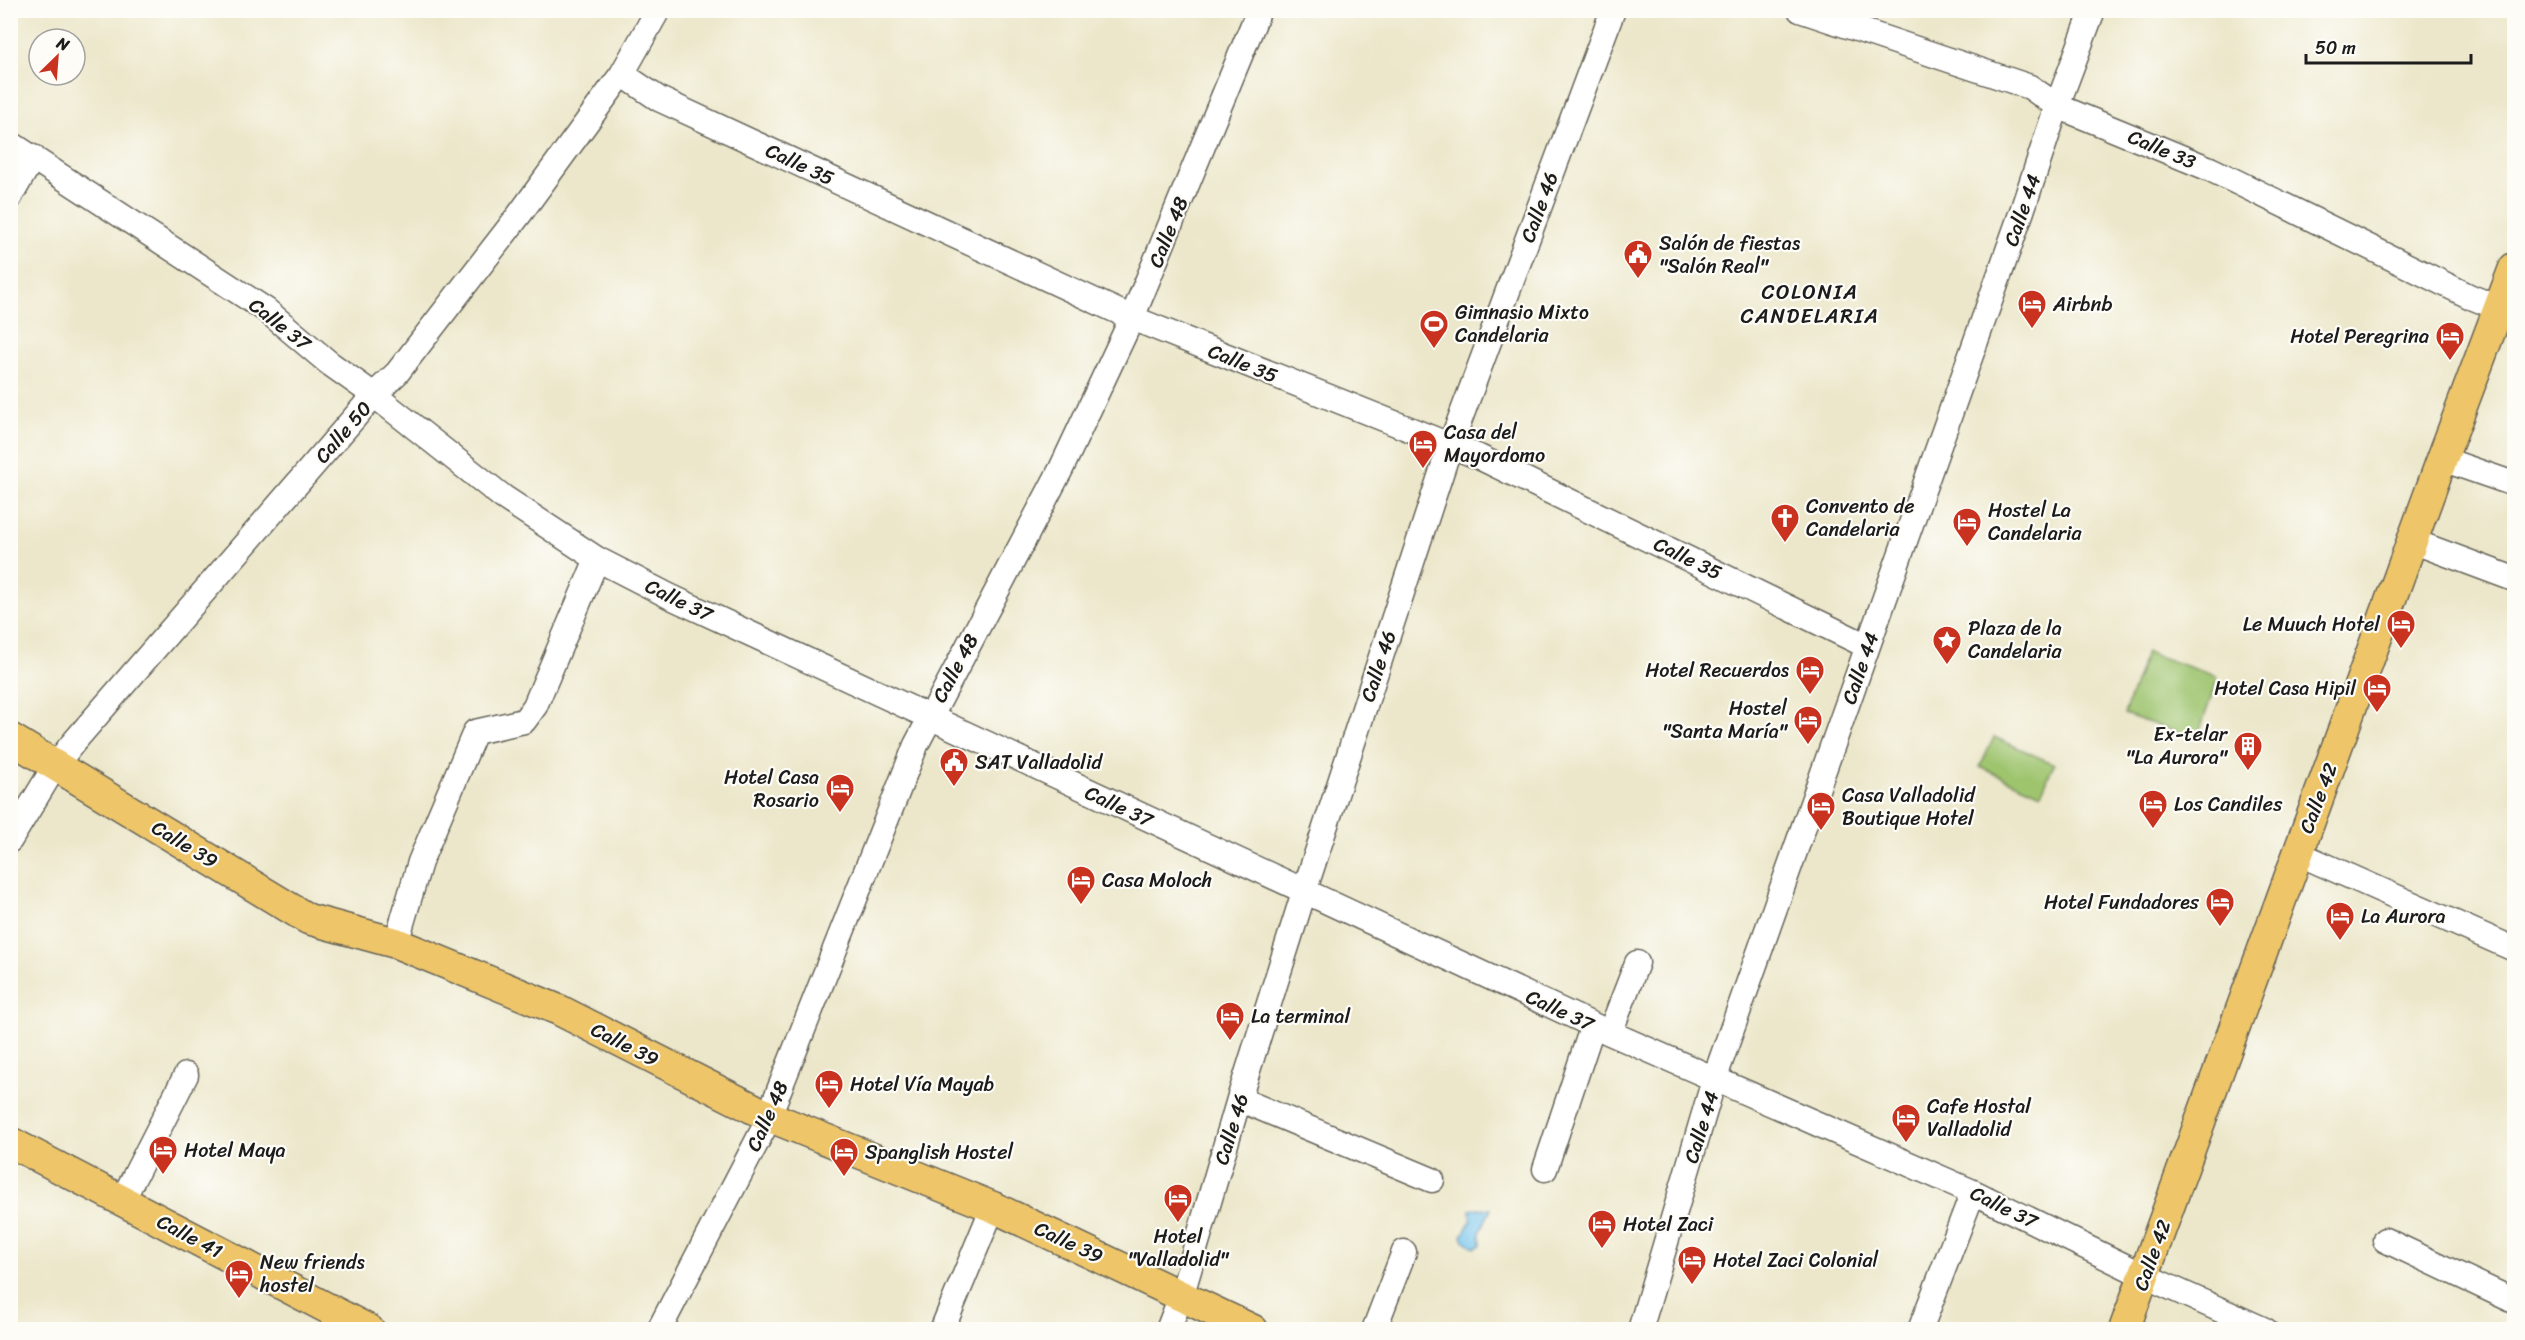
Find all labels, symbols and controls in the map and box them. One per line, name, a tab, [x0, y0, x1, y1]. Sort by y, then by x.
north arrow	[27, 27, 87, 87]
scale bar	[2306, 27, 2471, 65]
text: N	[51, 28, 75, 60]
text: 50 m	[2315, 32, 2356, 64]
street label: Calle 33	[2122, 119, 2201, 180]
street label: Calle 35	[759, 133, 840, 196]
street label: Calle 46	[1510, 167, 1568, 248]
street label: Calle 44	[1994, 169, 2051, 251]
street label: Calle 48	[1138, 191, 1199, 273]
place label: Salón de fiestas "Salón Real"	[1659, 226, 1801, 284]
public building icon: Salón de fiestas "Salón Real"	[1622, 238, 1654, 280]
district label: COLONIA CANDELARIA	[1741, 273, 1879, 335]
place label: Airbnb	[2052, 287, 2112, 322]
street label: Calle 37	[241, 288, 320, 361]
hotel icon: Airbnb	[2016, 288, 2048, 330]
place label: Gimnasio Mixto Candelaria	[1455, 295, 1589, 353]
sports icon: Gimnasio Mixto Candelaria	[1418, 308, 1450, 350]
place label: Hotel Peregrina	[2290, 319, 2429, 354]
hotel icon: Hotel Peregrina	[2434, 320, 2466, 362]
street label: Calle 35	[1203, 334, 1283, 393]
street label: Calle 50	[306, 393, 381, 472]
place label: Casa del Mayordomo	[1444, 415, 1545, 473]
hotel icon: Casa del Mayordomo	[1407, 428, 1439, 470]
place label: Convento de Candelaria	[1806, 489, 1915, 547]
place label: Hostel La Candelaria	[1988, 493, 2083, 551]
church icon: Convento de Candelaria	[1769, 502, 1801, 544]
hotel icon: Hostel La Candelaria	[1951, 506, 1983, 548]
street label: Calle 35	[1647, 527, 1728, 590]
street label: Calle 37	[639, 569, 720, 633]
place label: Le Muuch Hotel	[2243, 607, 2381, 642]
hotel icon: Le Muuch Hotel	[2385, 608, 2417, 650]
place label: Plaza de la Candelaria	[1968, 611, 2063, 669]
place icon: Plaza de la Candelaria	[1931, 624, 1963, 666]
street label: Calle 46	[1351, 626, 1406, 706]
street label: Calle 48	[923, 627, 988, 709]
street label: Calle 44	[1832, 627, 1889, 709]
place label: Hotel Recuerdos	[1645, 653, 1790, 688]
hotel icon: Hotel Recuerdos	[1794, 654, 1826, 696]
place label: Hotel Casa Hipil	[2214, 671, 2357, 706]
hotel icon: Hotel Casa Hipil	[2361, 672, 2393, 714]
place label: Hostel "Santa María"	[1662, 691, 1789, 749]
hotel icon: Hostel "Santa María"	[1792, 704, 1824, 746]
place label: Ex-telar "La Aurora"	[2126, 717, 2229, 775]
building icon: Ex-telar "La Aurora"	[2232, 730, 2264, 772]
place label: SAT Valladolid	[975, 745, 1104, 780]
public building icon: SAT Valladolid	[938, 746, 970, 788]
street label: Calle 42	[2289, 757, 2348, 839]
place label: Hotel Casa Rosario	[724, 760, 819, 818]
hotel icon: Hotel Casa Rosario	[824, 772, 856, 814]
street label: Calle 37	[1079, 775, 1160, 838]
place label: Casa Valladolid Boutique Hotel	[1842, 778, 1976, 836]
place label: Los Candiles	[2174, 787, 2283, 822]
hotel icon: Los Candiles	[2137, 788, 2169, 830]
hotel icon: Casa Valladolid Boutique Hotel	[1805, 790, 1837, 832]
street label: Calle 39	[145, 811, 225, 878]
place label: Casa Moloch	[1102, 863, 1212, 898]
hotel icon: Casa Moloch	[1065, 864, 1097, 906]
place label: Hotel Fundadores	[2044, 885, 2200, 920]
hotel icon: Hotel Fundadores	[2204, 886, 2236, 928]
place label: La Aurora	[2361, 899, 2446, 934]
hotel icon: La Aurora	[2324, 900, 2356, 942]
street label: Calle 37	[1520, 979, 1601, 1042]
place label: La terminal	[1251, 999, 1351, 1034]
hotel icon: La terminal	[1214, 1000, 1246, 1042]
street label: Calle 39	[584, 1012, 665, 1077]
place label: Hotel Vía Mayab	[850, 1067, 994, 1102]
hotel icon: Hotel Vía Mayab	[813, 1068, 845, 1110]
street label: Calle 48	[736, 1075, 798, 1157]
street label: Calle 44	[1674, 1086, 1729, 1168]
street label: Calle 46	[1204, 1089, 1259, 1169]
place label: Cafe Hostal Valladolid	[1927, 1089, 2032, 1147]
hotel icon: Cafe Hostal Valladolid	[1890, 1102, 1922, 1144]
place label: Hotel Maya	[184, 1133, 286, 1168]
hotel icon: Hotel Maya	[147, 1134, 179, 1176]
place label: Spanglish Hostel	[865, 1135, 1013, 1170]
hotel icon: Spanglish Hostel	[828, 1136, 860, 1178]
street label: Calle 37	[1964, 1176, 2045, 1240]
hotel icon: Hotel "Valladolid"	[1162, 1182, 1194, 1224]
street label: Calle 41	[150, 1204, 229, 1268]
place label: Hotel Zaci	[1623, 1207, 1715, 1242]
hotel icon: Hotel Zaci	[1586, 1208, 1618, 1250]
street label: Calle 39	[1028, 1211, 1109, 1274]
street label: Calle 42	[2123, 1214, 2182, 1296]
place label: Hotel "Valladolid"	[1128, 1219, 1230, 1277]
place label: Hotel Zaci Colonial	[1713, 1243, 1879, 1278]
hotel icon: Hotel Zaci Colonial	[1676, 1244, 1708, 1286]
place label: New friends hostel	[259, 1245, 366, 1303]
hotel icon: New friends hostel	[223, 1258, 255, 1300]

